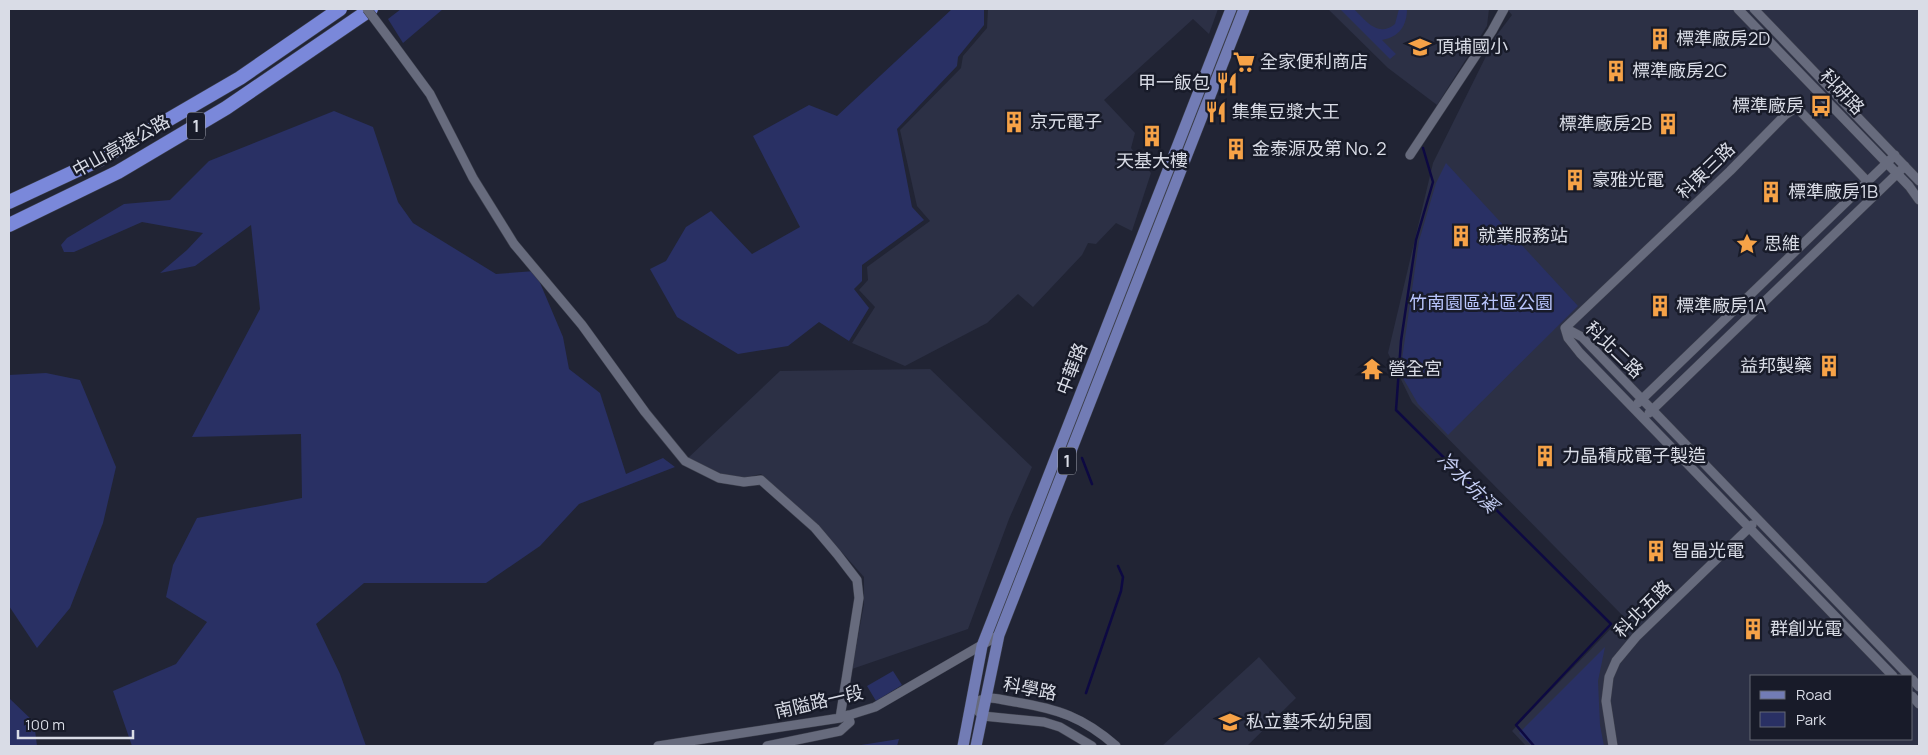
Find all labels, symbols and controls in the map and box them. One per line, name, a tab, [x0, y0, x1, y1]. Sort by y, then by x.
building icon: 標準廠房2D	[1647, 26, 1673, 52]
place label: 標準廠房2D	[1676, 26, 1770, 50]
school or university icon: 頂埔國小	[1407, 34, 1433, 60]
place label: 頂埔國小	[1436, 34, 1508, 58]
supermarket icon: 全家便利商店	[1231, 49, 1257, 75]
place label: 全家便利商店	[1260, 49, 1368, 73]
building icon: 標準廠房2C	[1603, 58, 1629, 84]
place label: 標準廠房2C	[1632, 58, 1727, 82]
street label: 科研路	[1815, 64, 1870, 119]
place label: 甲一飯包	[1138, 70, 1210, 94]
restaurant icon: 甲一飯包	[1214, 70, 1240, 96]
place label: 標準廠房	[1732, 93, 1804, 117]
bus stop icon: 標準廠房	[1808, 93, 1834, 119]
restaurant icon: 集集豆漿大王	[1203, 99, 1229, 125]
place label: 集集豆漿大王	[1232, 99, 1340, 123]
street label: 中山高速公路	[67, 108, 174, 182]
building icon: 京元電子	[1001, 109, 1027, 135]
place label: 京元電子	[1030, 109, 1102, 133]
place label: 標準廠房2B	[1559, 111, 1652, 135]
building icon: 標準廠房2B	[1655, 111, 1681, 137]
road number: 1	[187, 112, 205, 140]
building icon: 天基大樓	[1139, 123, 1165, 149]
building icon: 金泰源及第 No. 2	[1223, 136, 1249, 162]
place label: 金泰源及第 No. 2	[1252, 136, 1387, 160]
street label: 科東三路	[1671, 137, 1740, 204]
place label: 天基大樓	[1116, 148, 1188, 172]
building icon: 豪雅光電	[1562, 167, 1588, 193]
place label: 豪雅光電	[1592, 167, 1664, 191]
building icon: 標準廠房1B	[1758, 179, 1784, 205]
place label: 標準廠房1B	[1788, 179, 1878, 203]
building icon: 就業服務站	[1448, 223, 1474, 249]
place label: 就業服務站	[1478, 223, 1568, 247]
place icon: 思維	[1734, 231, 1760, 257]
place label: 思維	[1764, 231, 1800, 255]
park label: 竹南園區社區公園	[1409, 290, 1553, 314]
building icon: 標準廠房1A	[1647, 293, 1673, 319]
place label: 標準廠房1A	[1676, 293, 1767, 317]
street label: 科北二路	[1580, 316, 1649, 383]
street label: 中華路	[1050, 339, 1092, 398]
place label: 益邦製藥	[1740, 353, 1812, 377]
building icon: 益邦製藥	[1816, 353, 1842, 379]
temple icon: 營全宮	[1359, 356, 1385, 382]
place label: 營全宮	[1388, 356, 1442, 380]
building icon: 力晶積成電子製造	[1532, 443, 1558, 469]
place label: 力晶積成電子製造	[1562, 443, 1706, 467]
water label: 冷水坑溪	[1432, 446, 1506, 520]
road number: 1	[1058, 448, 1076, 474]
building icon: 智晶光電	[1643, 538, 1669, 564]
place label: 智晶光電	[1672, 538, 1744, 562]
street label: 科北五路	[1608, 574, 1676, 642]
building icon: 群創光電	[1740, 616, 1766, 642]
place label: 群創光電	[1770, 616, 1842, 640]
street label: 科學路	[1001, 671, 1059, 705]
legend	[1750, 675, 1913, 740]
street label: 南隘路一段	[772, 679, 865, 723]
text: Road	[1796, 684, 1832, 705]
scale bar	[18, 708, 132, 740]
school or university icon: 私立藝禾幼兒園	[1217, 709, 1243, 735]
place label: 私立藝禾幼兒園	[1246, 709, 1372, 733]
text: Park	[1796, 709, 1826, 730]
text: 100 m	[25, 714, 65, 735]

